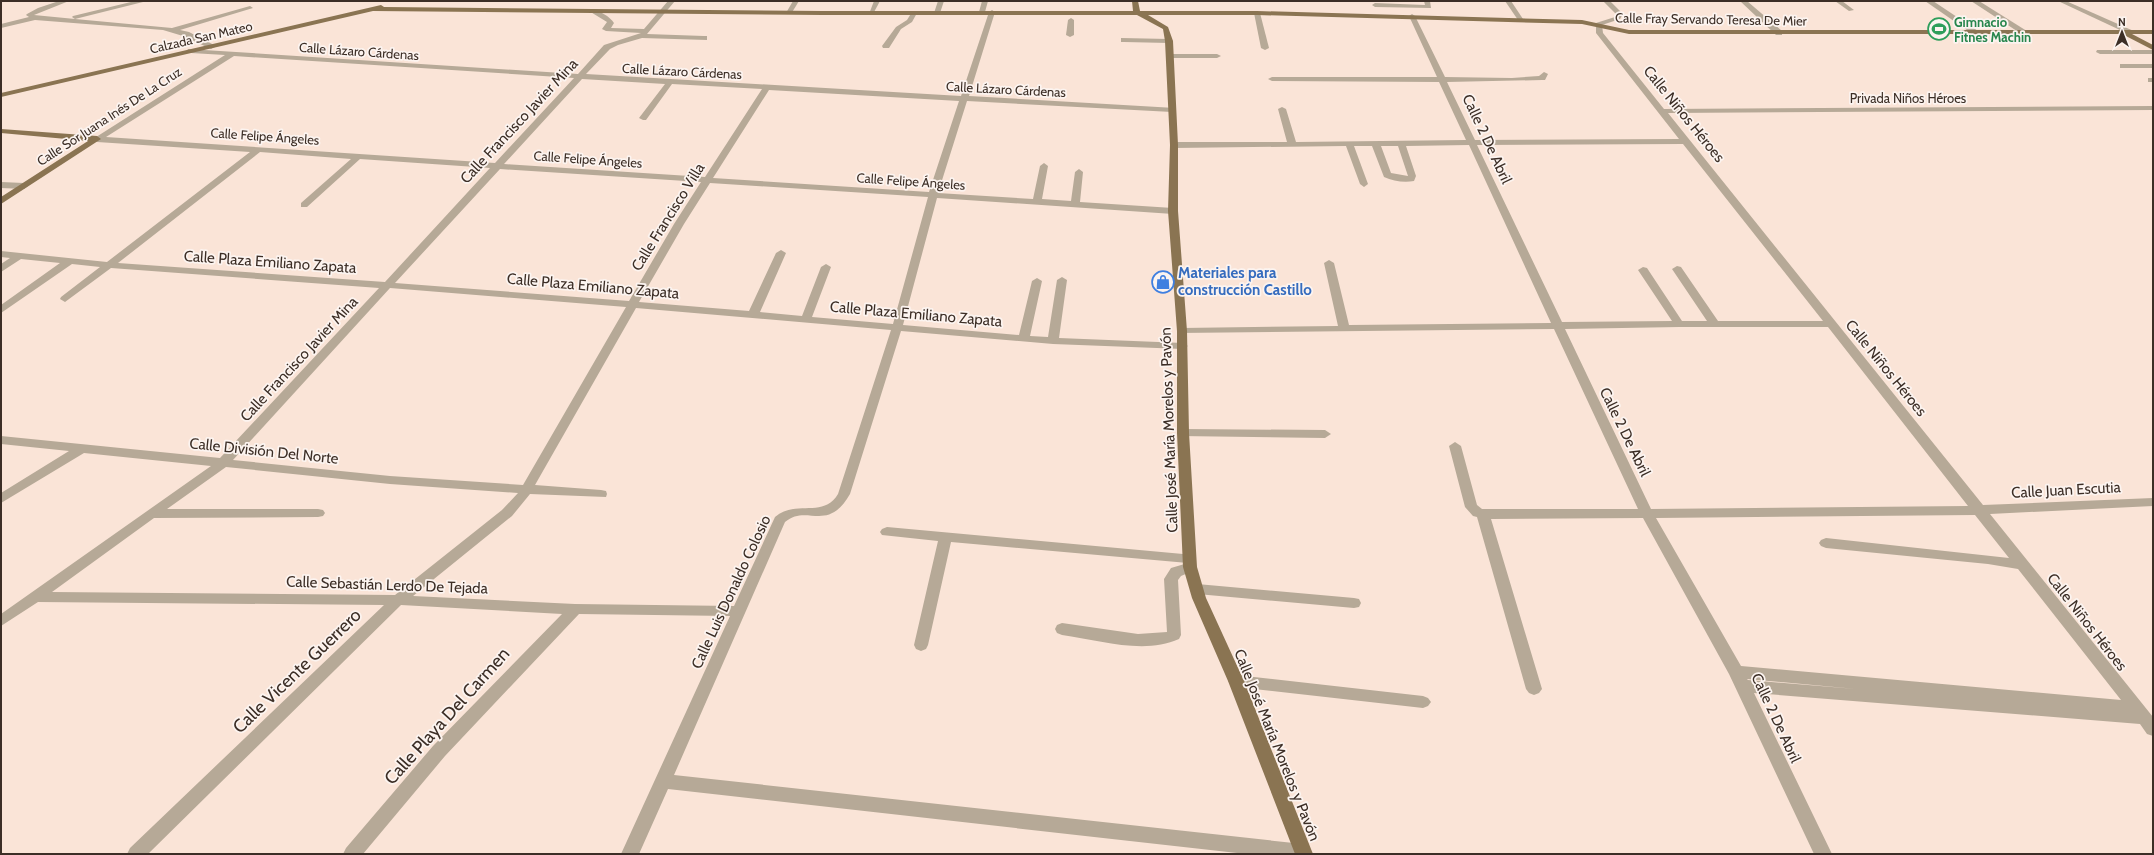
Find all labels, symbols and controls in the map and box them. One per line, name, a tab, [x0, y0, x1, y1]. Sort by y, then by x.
street label: Calle Fray Servando Teresa De Mier	[1615, 9, 1808, 29]
north arrow	[2102, 12, 2142, 52]
place label: Gimnacio Fitnes Machin	[1954, 14, 2031, 45]
text: N	[2118, 15, 2126, 29]
sports icon: Gimnacio Fitnes Machin	[1926, 16, 1952, 42]
street label: Calzada San Mateo	[148, 17, 254, 57]
street label: Calle Lázaro Cárdenas	[299, 39, 420, 63]
street label: Calle Francisco Javier Mina	[456, 54, 582, 187]
street label: Calle Lázaro Cárdenas	[622, 60, 743, 82]
street label: Calle Niños Héroes	[1640, 62, 1728, 166]
street label: Calle Sor Juana Inés De La Cruz	[34, 63, 184, 169]
street label: Calle Lázaro Cárdenas	[946, 78, 1067, 100]
street label: Privada Niños Héroes	[1850, 90, 1967, 106]
street label: Calle 2 De Abril	[1458, 91, 1516, 187]
street label: Calle Felipe Ángeles	[210, 123, 321, 148]
street label: Calle Felipe Ángeles	[533, 146, 644, 171]
street label: Calle Francisco Villa	[628, 159, 709, 274]
street label: Calle Felipe Ángeles	[856, 168, 967, 193]
street label: Calle Plaza Emiliano Zapata	[183, 247, 358, 277]
place label: Materiales para construcción Castillo	[1178, 264, 1312, 299]
shop icon: Materiales para construcción Castillo	[1150, 269, 1176, 295]
street label: Calle Plaza Emiliano Zapata	[506, 270, 681, 303]
street label: Calle Francisco Javier Mina	[236, 292, 362, 425]
street label: Calle Plaza Emiliano Zapata	[829, 298, 1004, 331]
street label: Calle Niños Héroes	[1842, 316, 1930, 420]
street label: Calle José María Morelos y Pavón	[1156, 327, 1182, 533]
street label: Calle 2 De Abril	[1596, 385, 1654, 480]
street label: Calle División Del Norte	[189, 434, 340, 468]
street label: Calle Juan Escutia	[2011, 478, 2122, 502]
street label: Calle Luis Donaldo Colosio	[688, 512, 774, 672]
street label: Calle Niños Héroes	[2043, 570, 2131, 674]
street label: Calle Sebastián Lerdo De Tejada	[286, 572, 489, 598]
street label: Calle Vicente Guerrero	[228, 604, 366, 738]
street label: Calle Playa Del Carmen	[380, 643, 514, 789]
street label: Calle José María Morelos y Pavón	[1230, 646, 1324, 844]
street label: Calle 2 De Abril	[1747, 670, 1805, 766]

